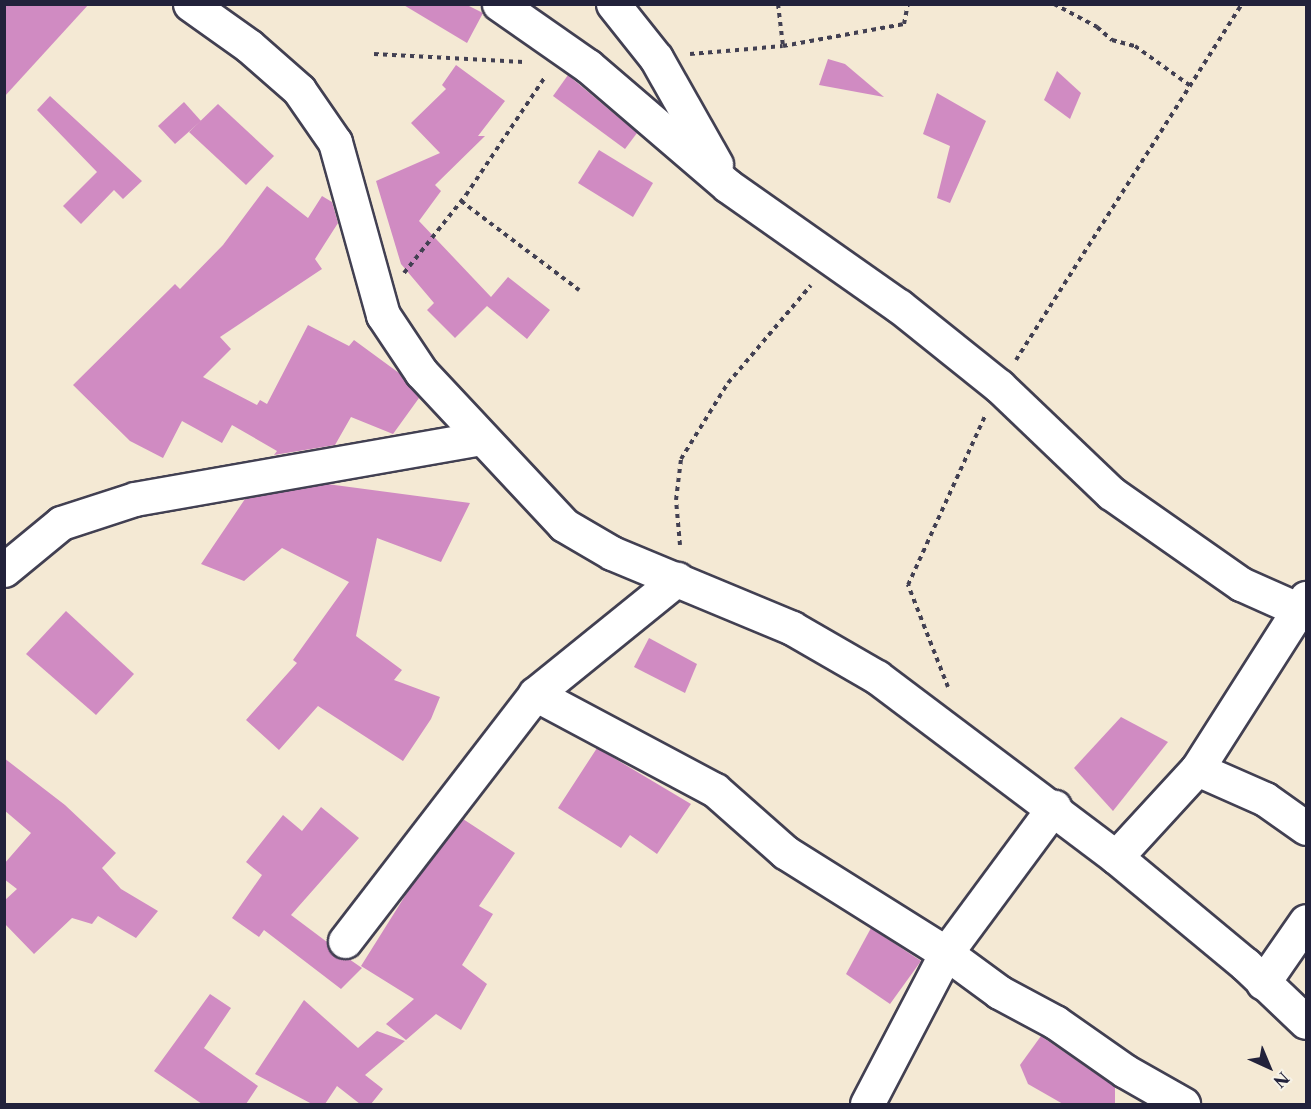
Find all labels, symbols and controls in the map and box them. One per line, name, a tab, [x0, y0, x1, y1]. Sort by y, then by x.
north arrow	[1239, 1037, 1299, 1097]
text: N	[1270, 1068, 1293, 1092]

